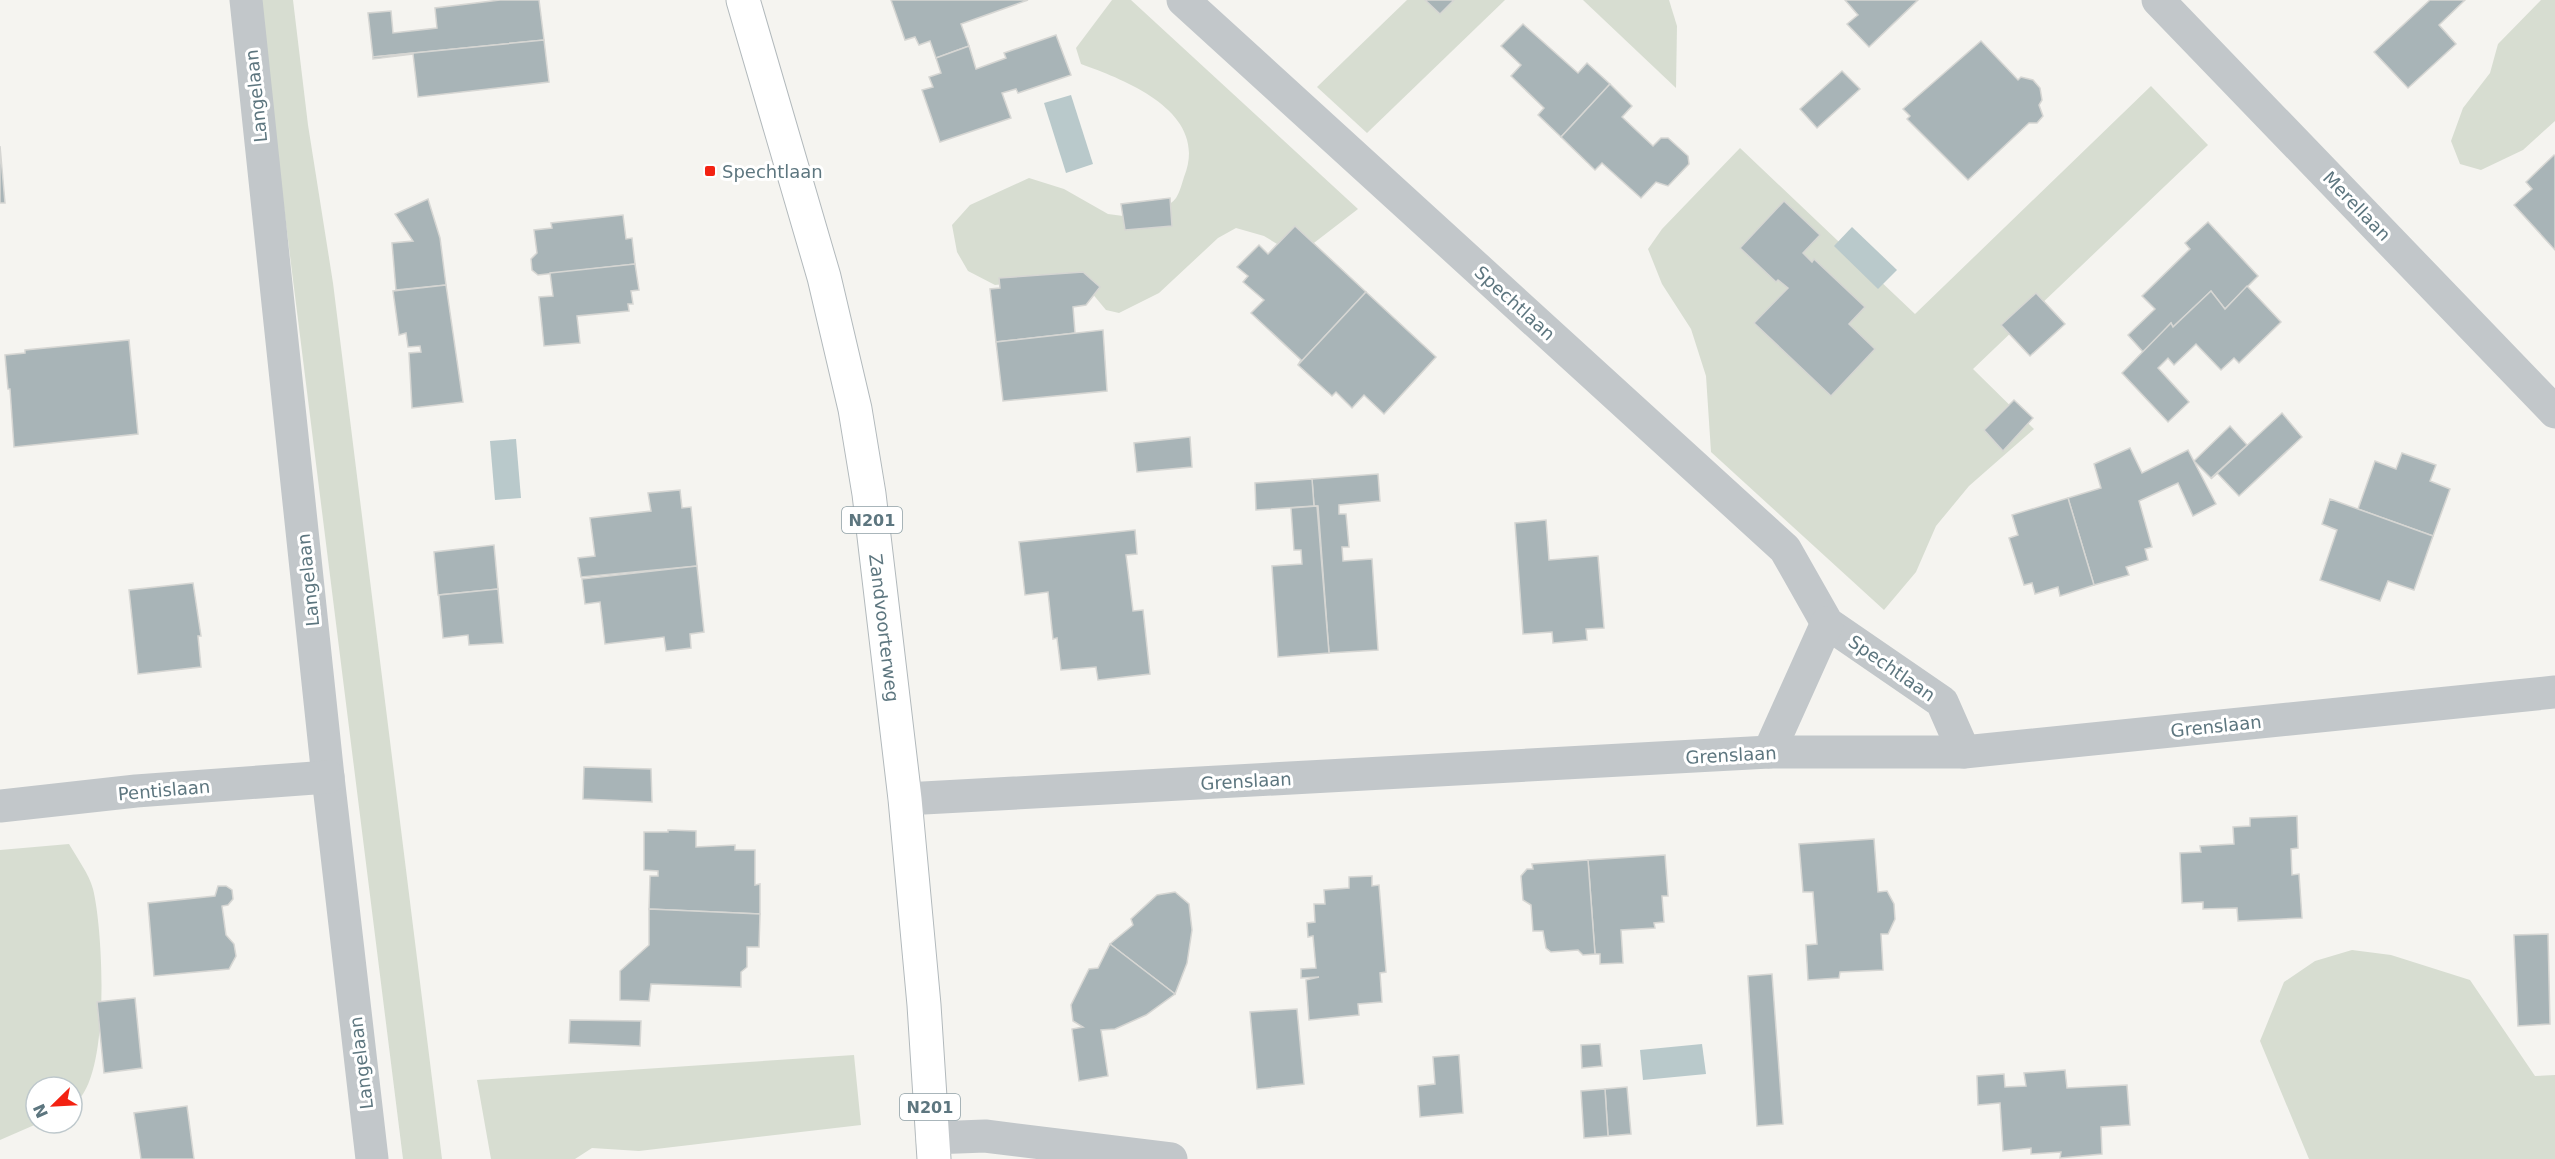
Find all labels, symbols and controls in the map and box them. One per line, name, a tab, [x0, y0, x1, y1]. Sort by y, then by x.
street label: Langelaan	[241, 48, 271, 144]
place label: Spechtlaan	[722, 161, 823, 182]
marker: Spechtlaan	[703, 164, 717, 178]
street label: Merellaan	[2319, 167, 2395, 245]
street label: Spechtlaan	[1471, 261, 1559, 345]
road number: N201	[842, 507, 902, 533]
street label: Langelaan	[293, 532, 323, 628]
street label: Zandvoorterweg	[866, 552, 904, 703]
street label: Spechtlaan	[1845, 631, 1939, 705]
street label: Grenslaan	[2170, 711, 2262, 741]
street label: Grenslaan	[1685, 742, 1777, 768]
street label: Grenslaan	[1200, 768, 1292, 794]
street label: Pentislaan	[117, 776, 211, 804]
street label: Langelaan	[345, 1015, 377, 1111]
north arrow	[24, 1075, 84, 1135]
road number: N201	[900, 1094, 960, 1120]
text: N	[29, 1101, 52, 1121]

